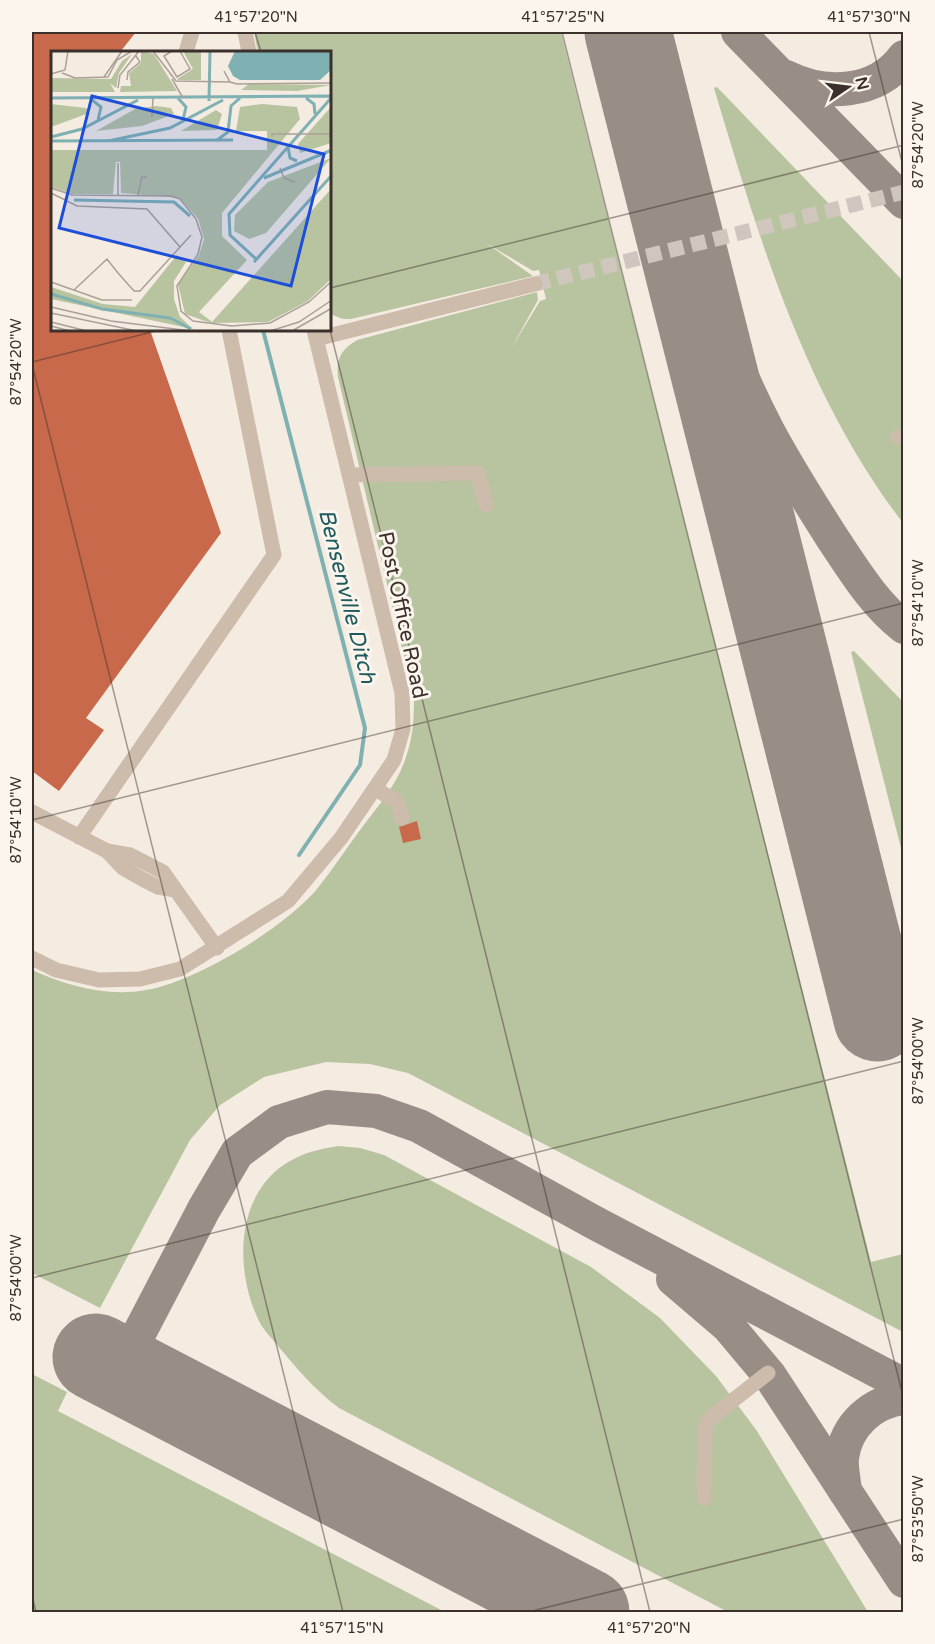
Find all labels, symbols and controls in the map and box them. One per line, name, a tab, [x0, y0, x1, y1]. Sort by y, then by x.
text: 41°57'20"N	[214, 8, 298, 26]
text: 41°57'25"N	[521, 8, 605, 26]
text: 41°57'30"N	[827, 8, 911, 26]
inset map	[51, 51, 332, 332]
north arrow	[818, 57, 878, 117]
text: N	[850, 75, 873, 92]
text: 87°54'20"W	[909, 101, 927, 189]
text: 87°54'20"W	[7, 318, 25, 406]
water label: Bensenville Ditch	[313, 506, 381, 687]
street label: Post Office Road	[373, 529, 432, 701]
text: 87°54'10"W	[909, 559, 927, 647]
text: 87°54'10"W	[7, 776, 25, 864]
text: 87°54'00"W	[909, 1017, 927, 1105]
text: 87°54'00"W	[7, 1234, 25, 1322]
text: 87°53'50"W	[909, 1475, 927, 1563]
text: 41°57'15"N	[300, 1619, 384, 1637]
text: 41°57'20"N	[607, 1619, 691, 1637]

